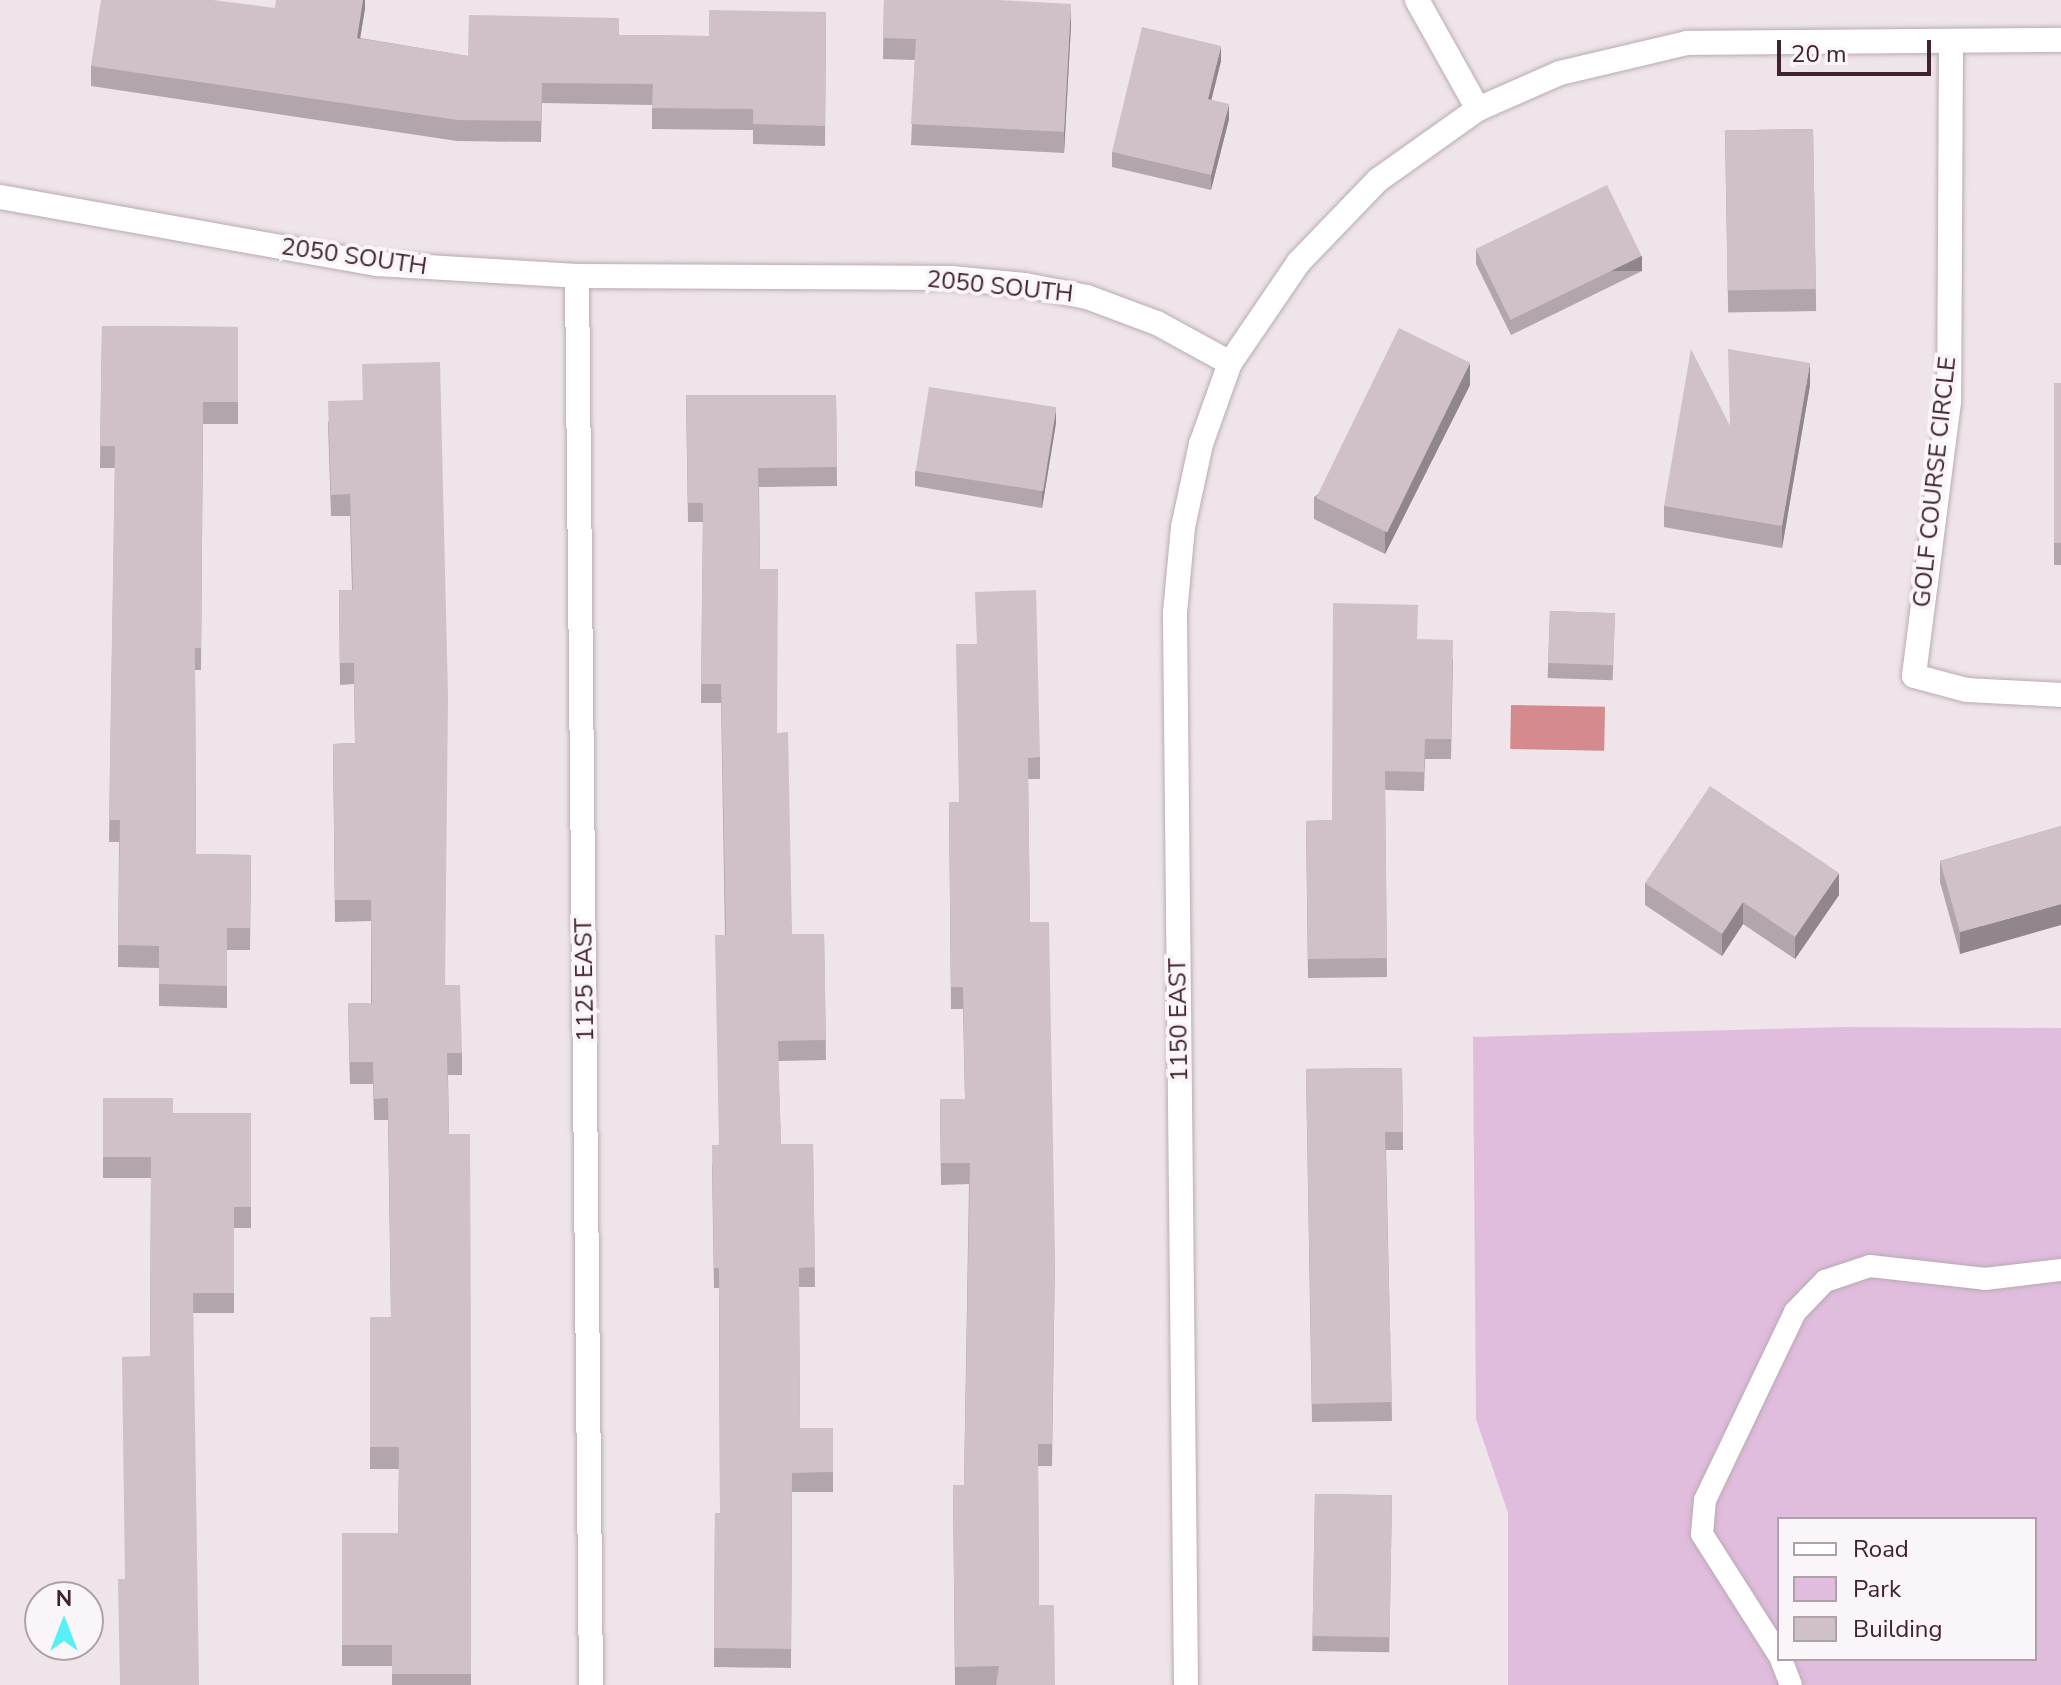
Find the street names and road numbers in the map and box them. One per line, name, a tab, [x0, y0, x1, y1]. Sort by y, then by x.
street label: 2050 SOUTH	[279, 233, 429, 281]
street label: 2050 SOUTH	[925, 265, 1075, 309]
street label: GOLF COURSE CIRCLE	[1908, 355, 1962, 609]
street label: 1125 EAST	[570, 918, 600, 1042]
street label: 1150 EAST	[1164, 958, 1194, 1082]

